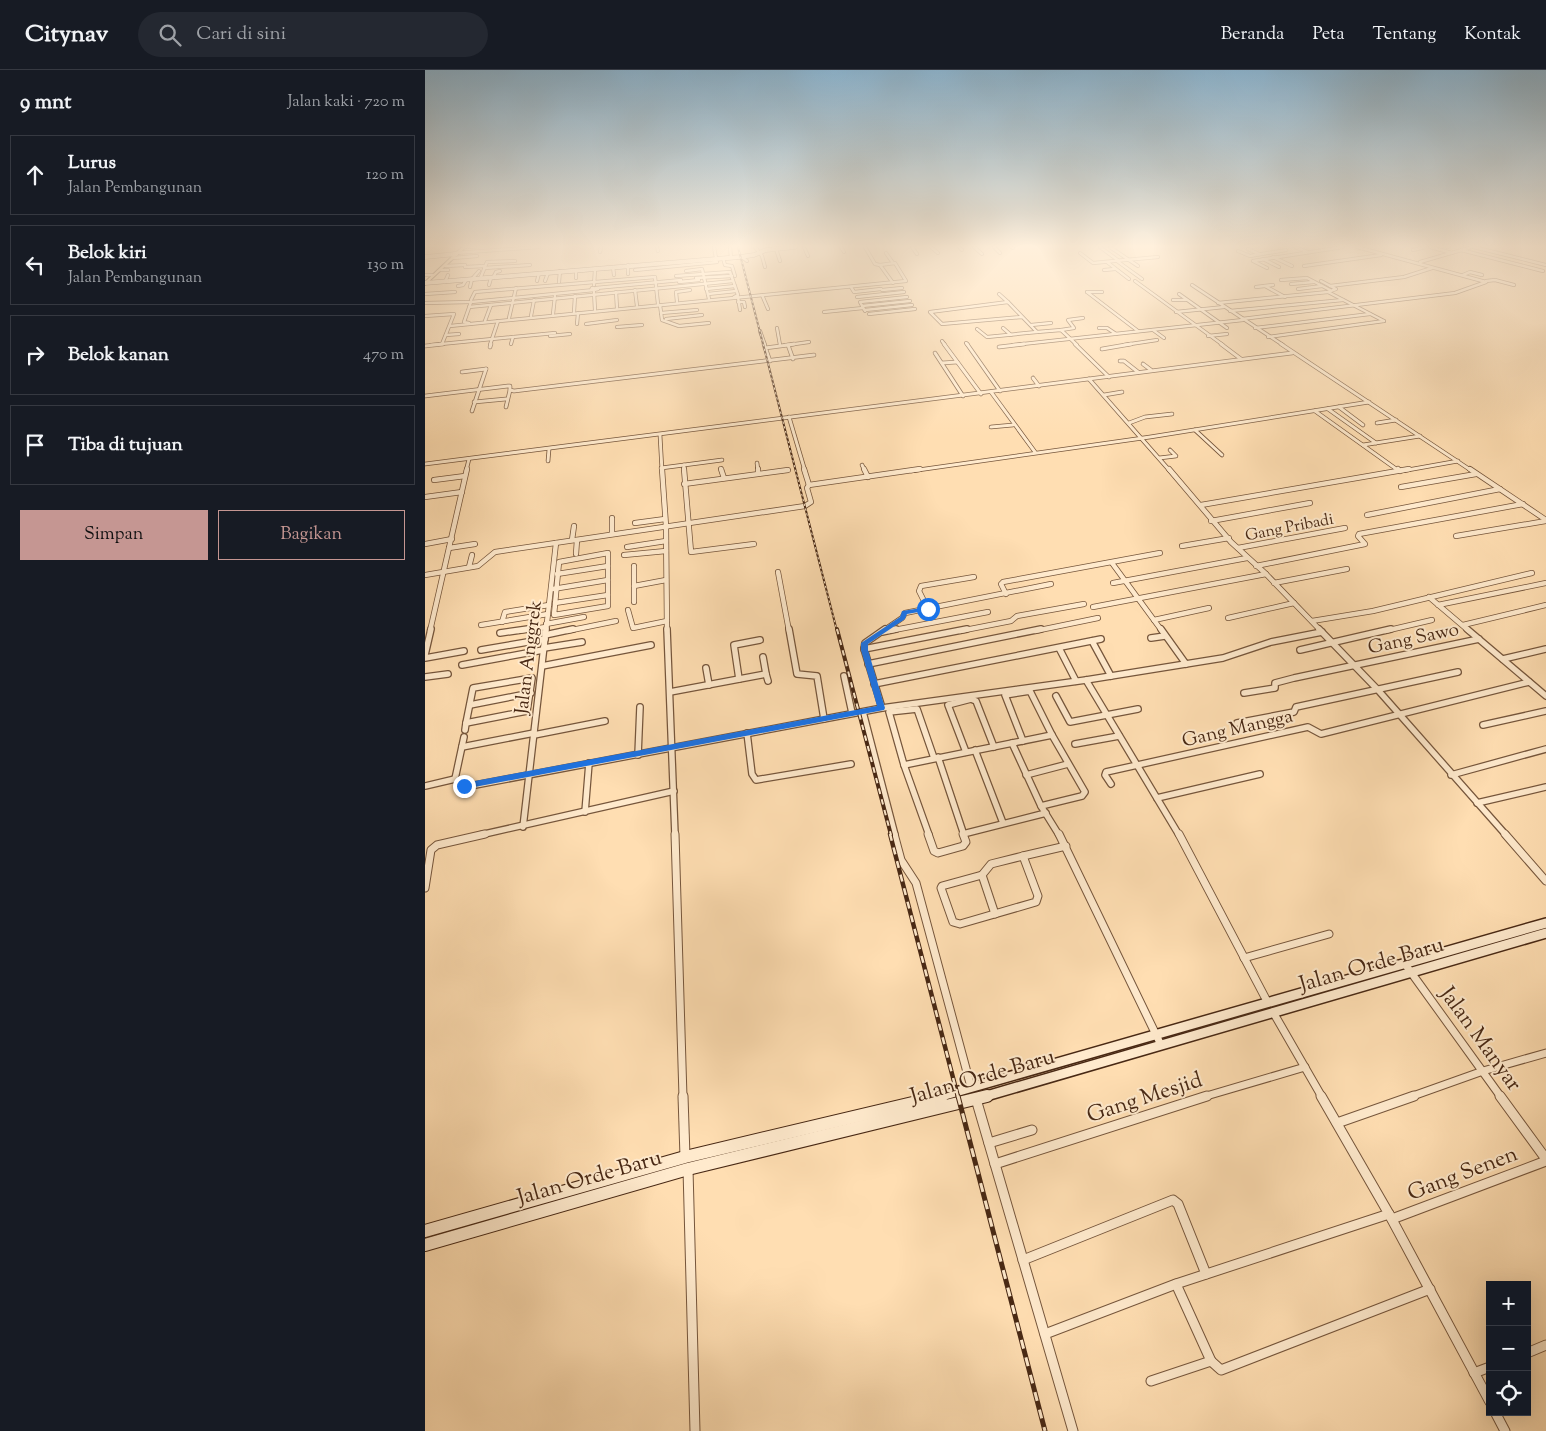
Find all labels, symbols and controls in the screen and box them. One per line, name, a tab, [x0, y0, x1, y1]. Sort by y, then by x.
search box	[138, 12, 488, 57]
text: Citynav	[25, 18, 108, 52]
icon: search	[156, 21, 184, 49]
text: Cari di sini	[196, 21, 286, 48]
text: Beranda	[1221, 22, 1284, 48]
text: Peta	[1312, 22, 1345, 48]
text: Tentang	[1373, 22, 1436, 48]
text: Kontak	[1464, 22, 1521, 48]
text: 9 mnt	[20, 88, 71, 118]
text: Jalan kaki · 720 m	[288, 91, 405, 114]
text: Lurus	[68, 150, 116, 177]
icon: ahead	[21, 161, 49, 189]
text: 120 m	[366, 164, 404, 187]
text: Jalan Pembangunan	[68, 177, 202, 200]
text: Belok kiri	[68, 240, 147, 267]
icon: left	[21, 251, 49, 279]
text: 130 m	[367, 254, 404, 277]
text: Jalan Pembangunan	[68, 267, 202, 290]
icon: right	[21, 341, 49, 369]
text: Belok kanan	[68, 342, 169, 369]
text: 470 m	[363, 344, 404, 367]
icon: arrive	[21, 431, 49, 459]
text: Tiba di tujuan	[68, 432, 183, 459]
street label: Gang Pribadi	[1243, 509, 1336, 548]
button: Simpan	[20, 510, 208, 560]
button: Bagikan	[218, 510, 405, 560]
street label: Jalan Anggrek	[509, 598, 550, 717]
route start	[917, 598, 940, 621]
street label: Gang Sawo	[1365, 617, 1462, 662]
street label: Gang Mangga	[1179, 704, 1296, 755]
route end	[453, 775, 476, 798]
street label: Jalan Orde Baru	[1295, 930, 1448, 1002]
street label: Jalan Manyar	[1430, 980, 1528, 1099]
street label: Jalan Orde Baru	[906, 1042, 1059, 1114]
street label: Gang Mesjid	[1083, 1065, 1207, 1133]
street label: Gang Senen	[1403, 1139, 1523, 1210]
street label: Jalan Orde Baru	[513, 1143, 666, 1215]
map controls	[1486, 1281, 1531, 1416]
button: +	[1486, 1281, 1531, 1326]
button: −	[1486, 1326, 1531, 1371]
button: locate	[1486, 1371, 1531, 1416]

